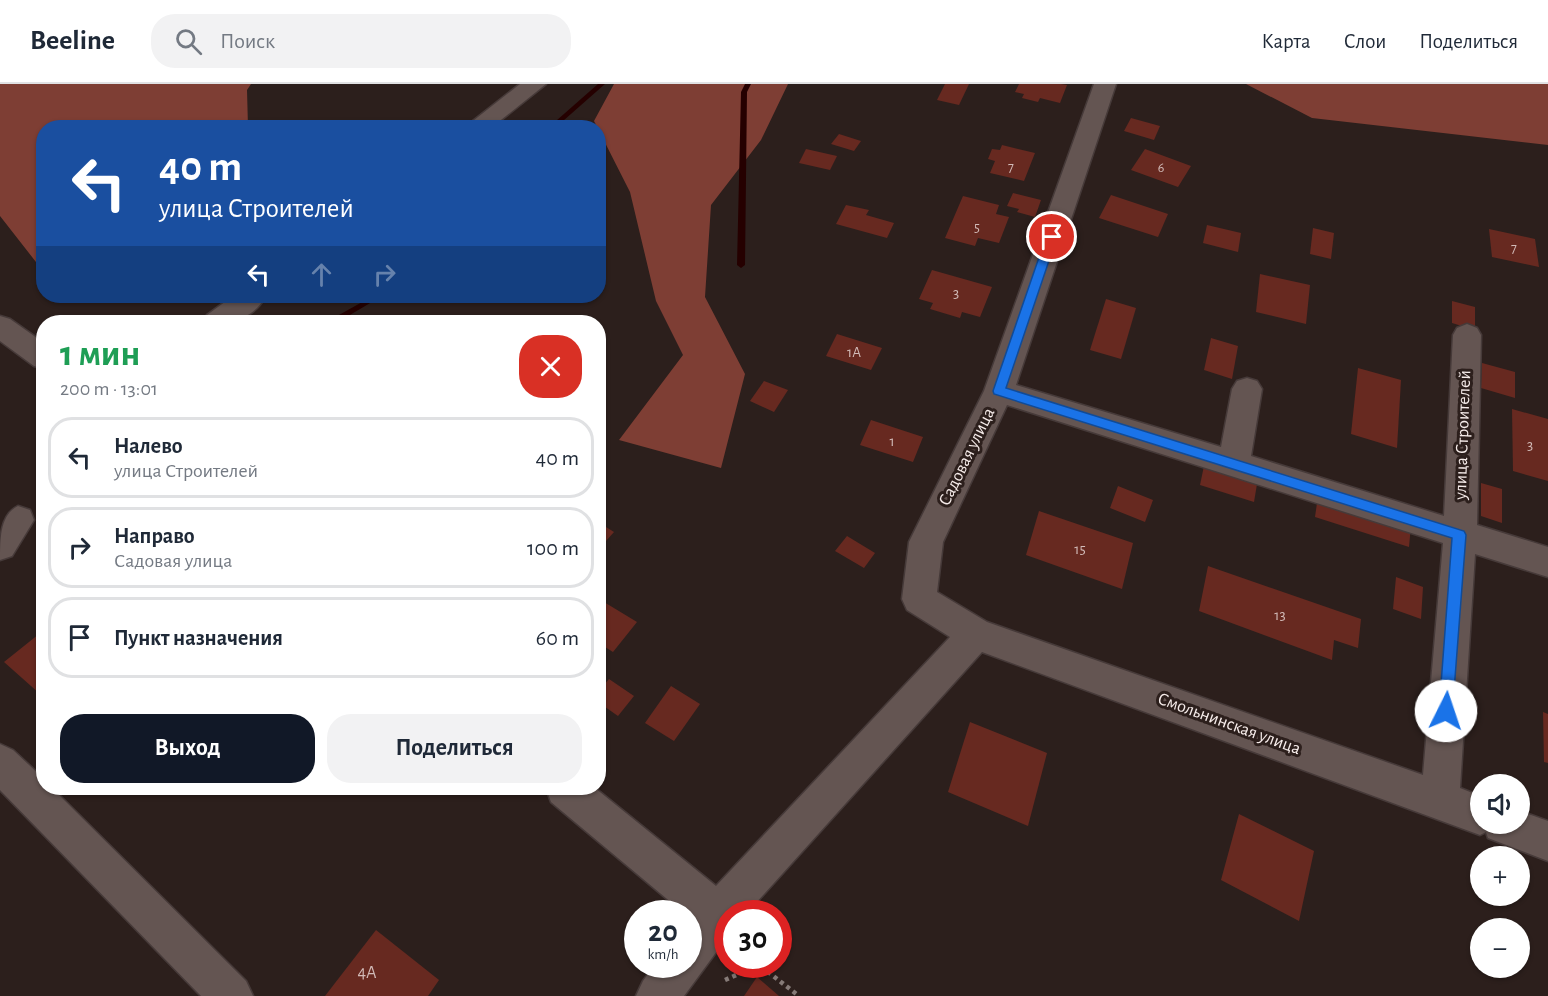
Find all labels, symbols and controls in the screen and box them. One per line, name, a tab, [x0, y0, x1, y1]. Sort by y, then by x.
search box	[151, 14, 571, 68]
icon: search	[172, 25, 205, 58]
text: Beeline	[30, 27, 115, 55]
text: Поиск	[220, 30, 275, 52]
text: Карта	[1261, 31, 1311, 52]
text: Слои	[1344, 31, 1386, 52]
text: Поделиться	[1419, 31, 1518, 52]
icon: left	[60, 144, 138, 222]
text: 40 m	[159, 146, 242, 188]
house number: 7	[1008, 160, 1014, 174]
house number: 6	[1158, 161, 1164, 175]
text: улица Строителей	[159, 195, 354, 222]
pin	[1026, 211, 1077, 262]
icon: arrive	[1035, 220, 1068, 253]
house number: 5	[974, 221, 980, 235]
house number: 7	[1511, 241, 1517, 255]
icon: left	[242, 258, 275, 291]
icon: ahead	[305, 258, 338, 291]
icon: right	[368, 258, 401, 291]
house number: 3	[953, 286, 959, 301]
button: close	[519, 335, 582, 398]
text: 1 мин	[60, 336, 140, 372]
house number: 1А	[847, 345, 861, 360]
street label: улица Строителей	[1452, 370, 1474, 501]
text: 200 m · 13:01	[60, 379, 158, 399]
street label: Садовая улица	[936, 405, 998, 509]
house number: 1	[889, 434, 895, 449]
text: Налево	[114, 435, 183, 457]
house number: 3	[1527, 438, 1533, 453]
icon: left	[63, 441, 96, 474]
text: 40 m	[536, 447, 579, 469]
text: улица Строителей	[114, 461, 258, 481]
text: Направо	[114, 525, 195, 547]
icon: right	[63, 531, 96, 564]
text: 100 m	[527, 537, 579, 559]
house number: 15	[1074, 542, 1086, 557]
text: Садовая улица	[114, 551, 232, 571]
house number: 13	[1274, 608, 1286, 623]
icon: arrive	[63, 621, 96, 654]
text: Пункт назначения	[114, 627, 283, 649]
text: 60 m	[536, 627, 579, 649]
position arrow	[1414, 679, 1478, 743]
street label: Смольнинская улица	[1155, 690, 1303, 758]
button: Выход	[60, 714, 315, 783]
button: Поделиться	[327, 714, 582, 783]
map controls	[1470, 774, 1530, 978]
button: sound	[1470, 774, 1530, 834]
button: +	[1470, 846, 1530, 906]
speed limit sign: 30	[714, 900, 792, 978]
text: 20	[648, 917, 678, 947]
button: −	[1470, 918, 1530, 978]
text: km/h	[648, 947, 678, 962]
house number: 4А	[357, 964, 377, 982]

